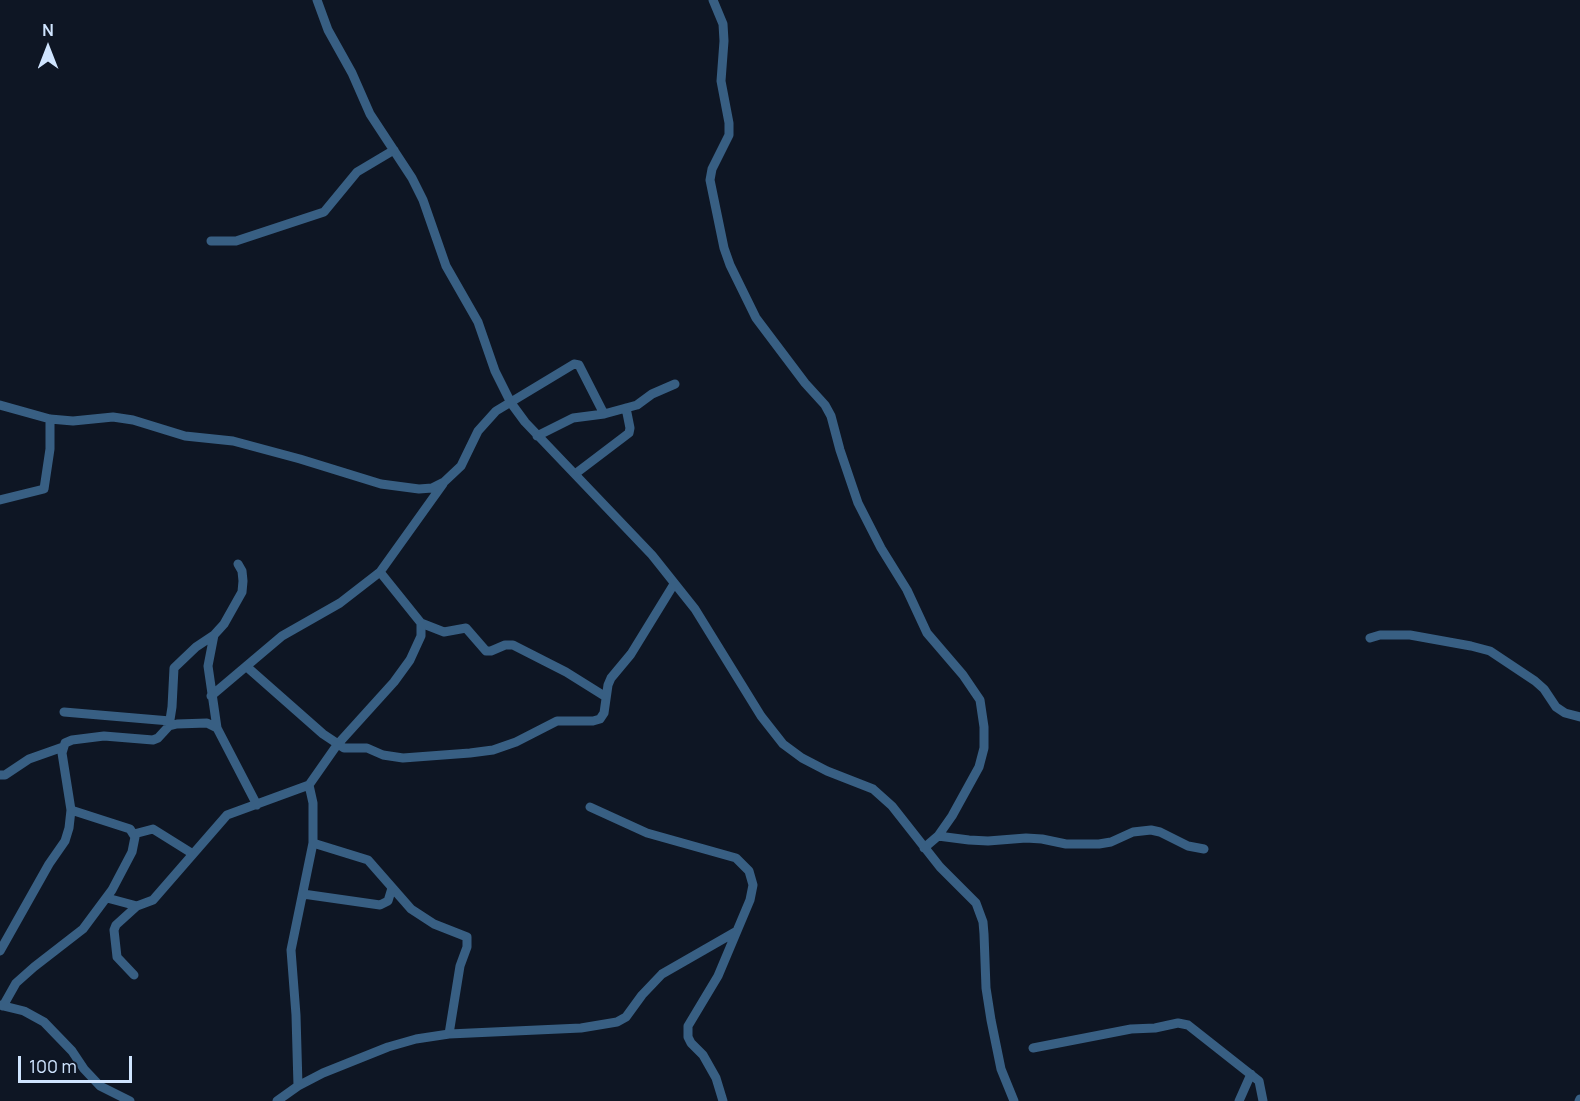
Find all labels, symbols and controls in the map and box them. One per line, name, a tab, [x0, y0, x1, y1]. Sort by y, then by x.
north arrow	[18, 18, 78, 78]
text: N	[42, 19, 54, 41]
scale bar	[21, 1044, 135, 1082]
text: 100 m	[29, 1054, 77, 1078]

